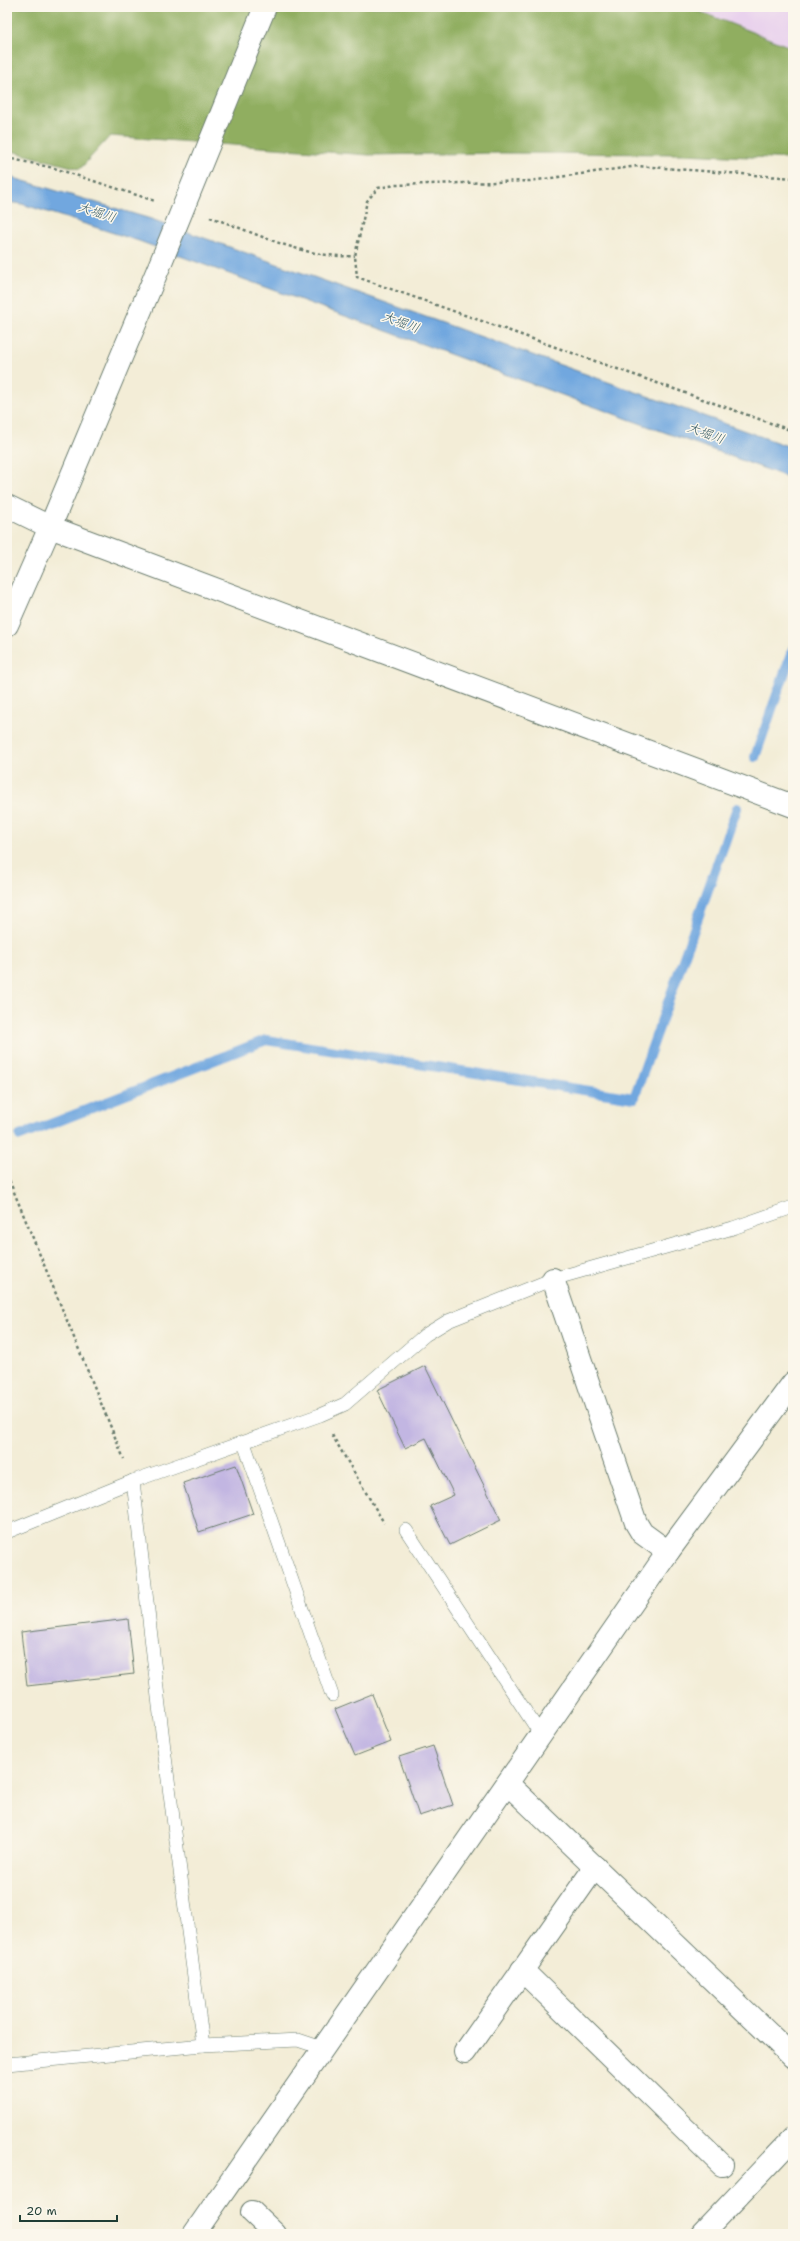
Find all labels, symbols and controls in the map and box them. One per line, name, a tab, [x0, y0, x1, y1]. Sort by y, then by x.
water label: 大堀川	[76, 198, 118, 226]
water label: 大堀川	[380, 307, 422, 337]
water label: 大堀川	[685, 418, 727, 448]
scale bar	[20, 2197, 117, 2223]
text: 20 m	[26, 2203, 57, 2219]

